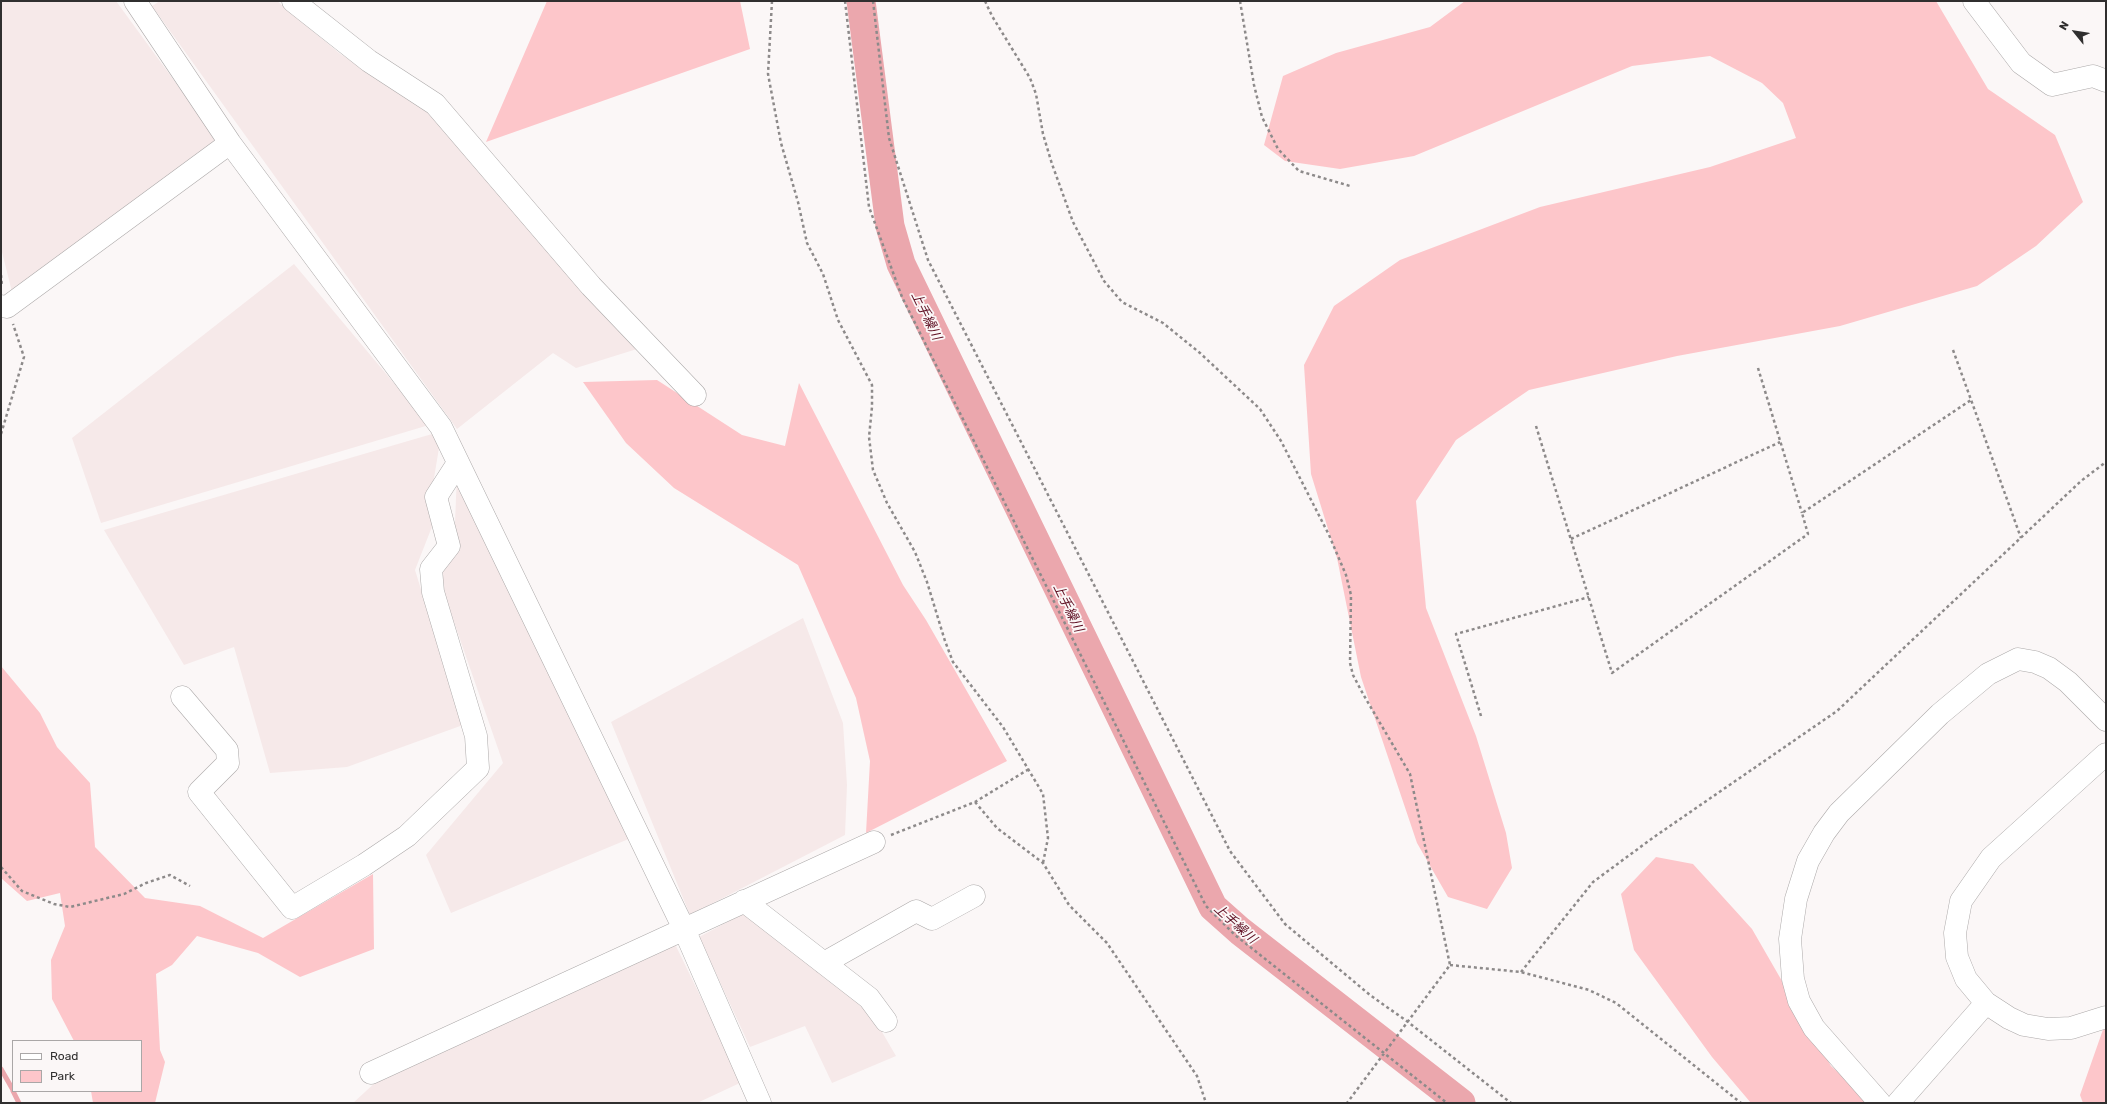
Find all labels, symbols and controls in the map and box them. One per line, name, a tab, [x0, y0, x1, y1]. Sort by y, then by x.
north arrow	[2055, 12, 2095, 52]
text: N	[2057, 19, 2072, 32]
water label: 上手繰川	[908, 289, 944, 343]
water label: 上手繰川	[1050, 581, 1086, 635]
water label: 上手繰川	[1210, 901, 1260, 947]
legend	[12, 1040, 142, 1092]
text: Road	[50, 1049, 78, 1063]
text: Park	[50, 1069, 75, 1083]

